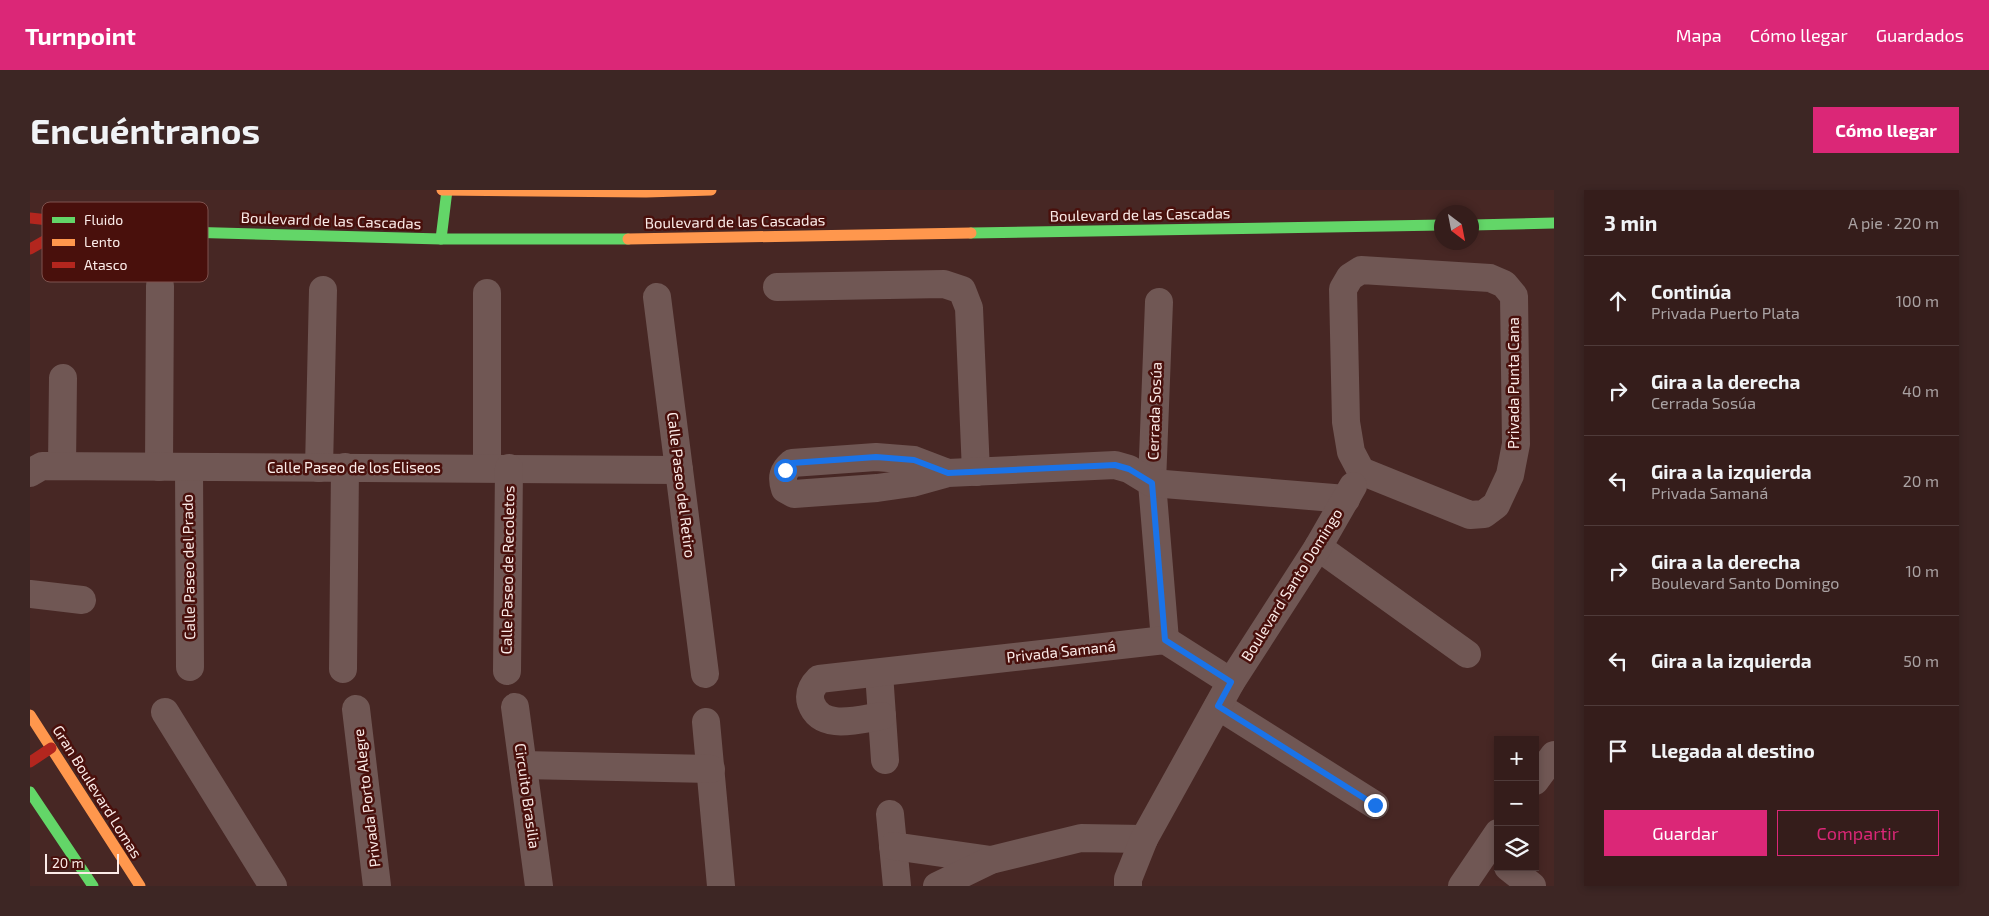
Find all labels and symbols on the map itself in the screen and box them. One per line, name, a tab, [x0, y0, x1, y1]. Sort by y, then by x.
legend	[42, 202, 208, 282]
street label: Boulevard de las Cascadas	[1049, 203, 1231, 225]
north arrow	[1434, 205, 1479, 250]
street label: Boulevard de las Cascadas	[240, 208, 422, 232]
street label: Boulevard de las Cascadas	[644, 210, 826, 232]
text: Fluido	[84, 211, 123, 228]
text: Lento	[84, 233, 120, 250]
text: Atasco	[84, 256, 127, 273]
street label: Privada Punta Cana	[1504, 317, 1522, 449]
street label: Cerrada Sosúa	[1143, 361, 1165, 460]
street label: Calle Paseo del Retiro	[664, 411, 700, 559]
street label: Calle Paseo de los Eliseos	[267, 458, 441, 476]
route start	[774, 459, 797, 482]
street label: Calle Paseo de Recoletos	[497, 485, 517, 655]
street label: Calle Paseo del Prado	[178, 494, 198, 640]
street label: Boulevard Santo Domingo	[1237, 505, 1346, 664]
street label: Privada Samaná	[1005, 636, 1116, 666]
street label: Gran Boulevard Lomas	[49, 722, 146, 861]
street label: Privada Porto Alegre	[349, 728, 383, 868]
street label: Circuito Brasilia	[512, 742, 544, 850]
route end	[1364, 794, 1387, 817]
scale bar	[45, 851, 119, 874]

